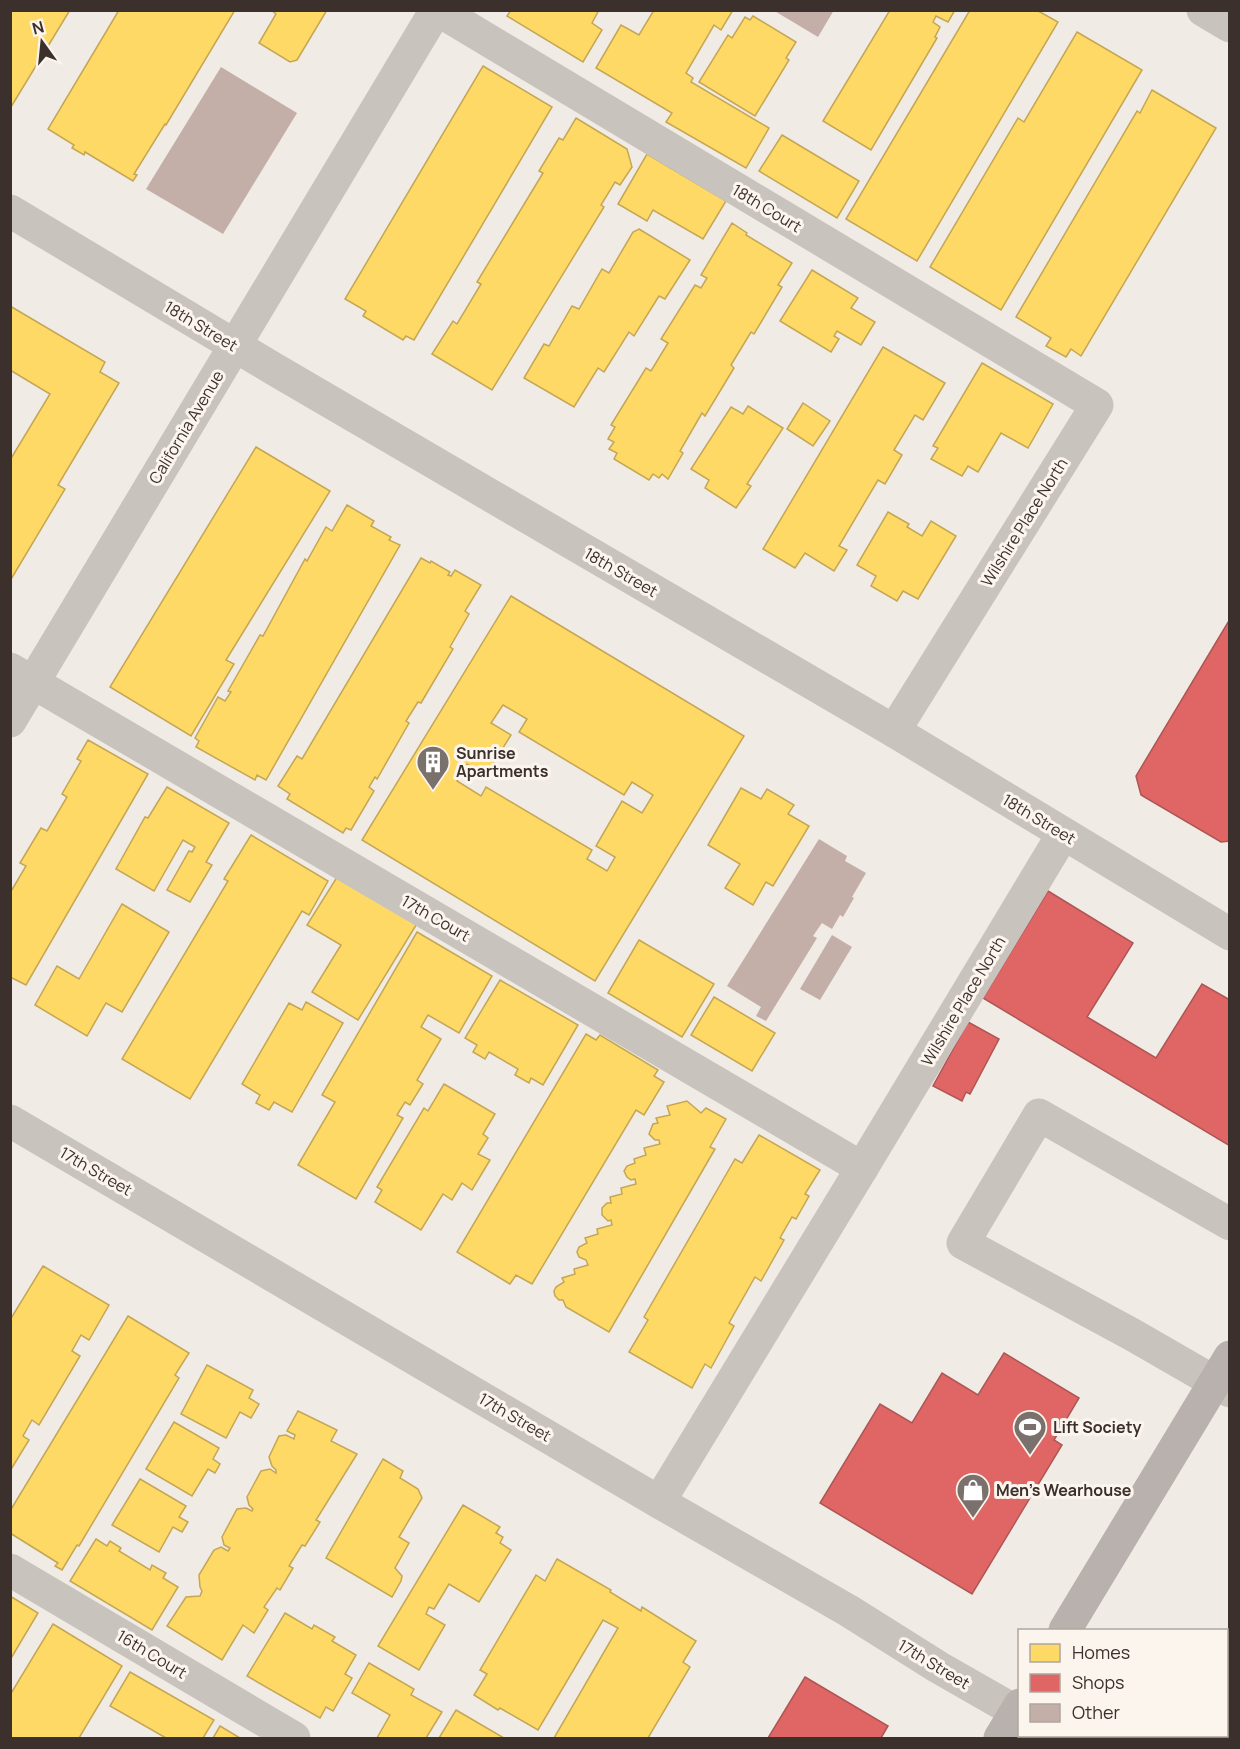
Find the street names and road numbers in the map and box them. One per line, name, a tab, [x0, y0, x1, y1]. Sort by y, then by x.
street label: 18th Court	[728, 179, 806, 237]
street label: 18th Street	[160, 296, 242, 356]
street label: California Avenue	[143, 366, 229, 488]
street label: Wilshire Place North	[976, 454, 1072, 590]
street label: 18th Street	[580, 542, 662, 602]
street label: 18th Street	[998, 789, 1080, 849]
street label: 17th Court	[398, 889, 474, 947]
street label: Wilshire Place North	[916, 932, 1010, 1070]
street label: 17th Street	[56, 1141, 136, 1201]
street label: 17th Street	[475, 1387, 555, 1447]
street label: 16th Court	[113, 1625, 191, 1683]
street label: 17th Street	[894, 1634, 974, 1694]

